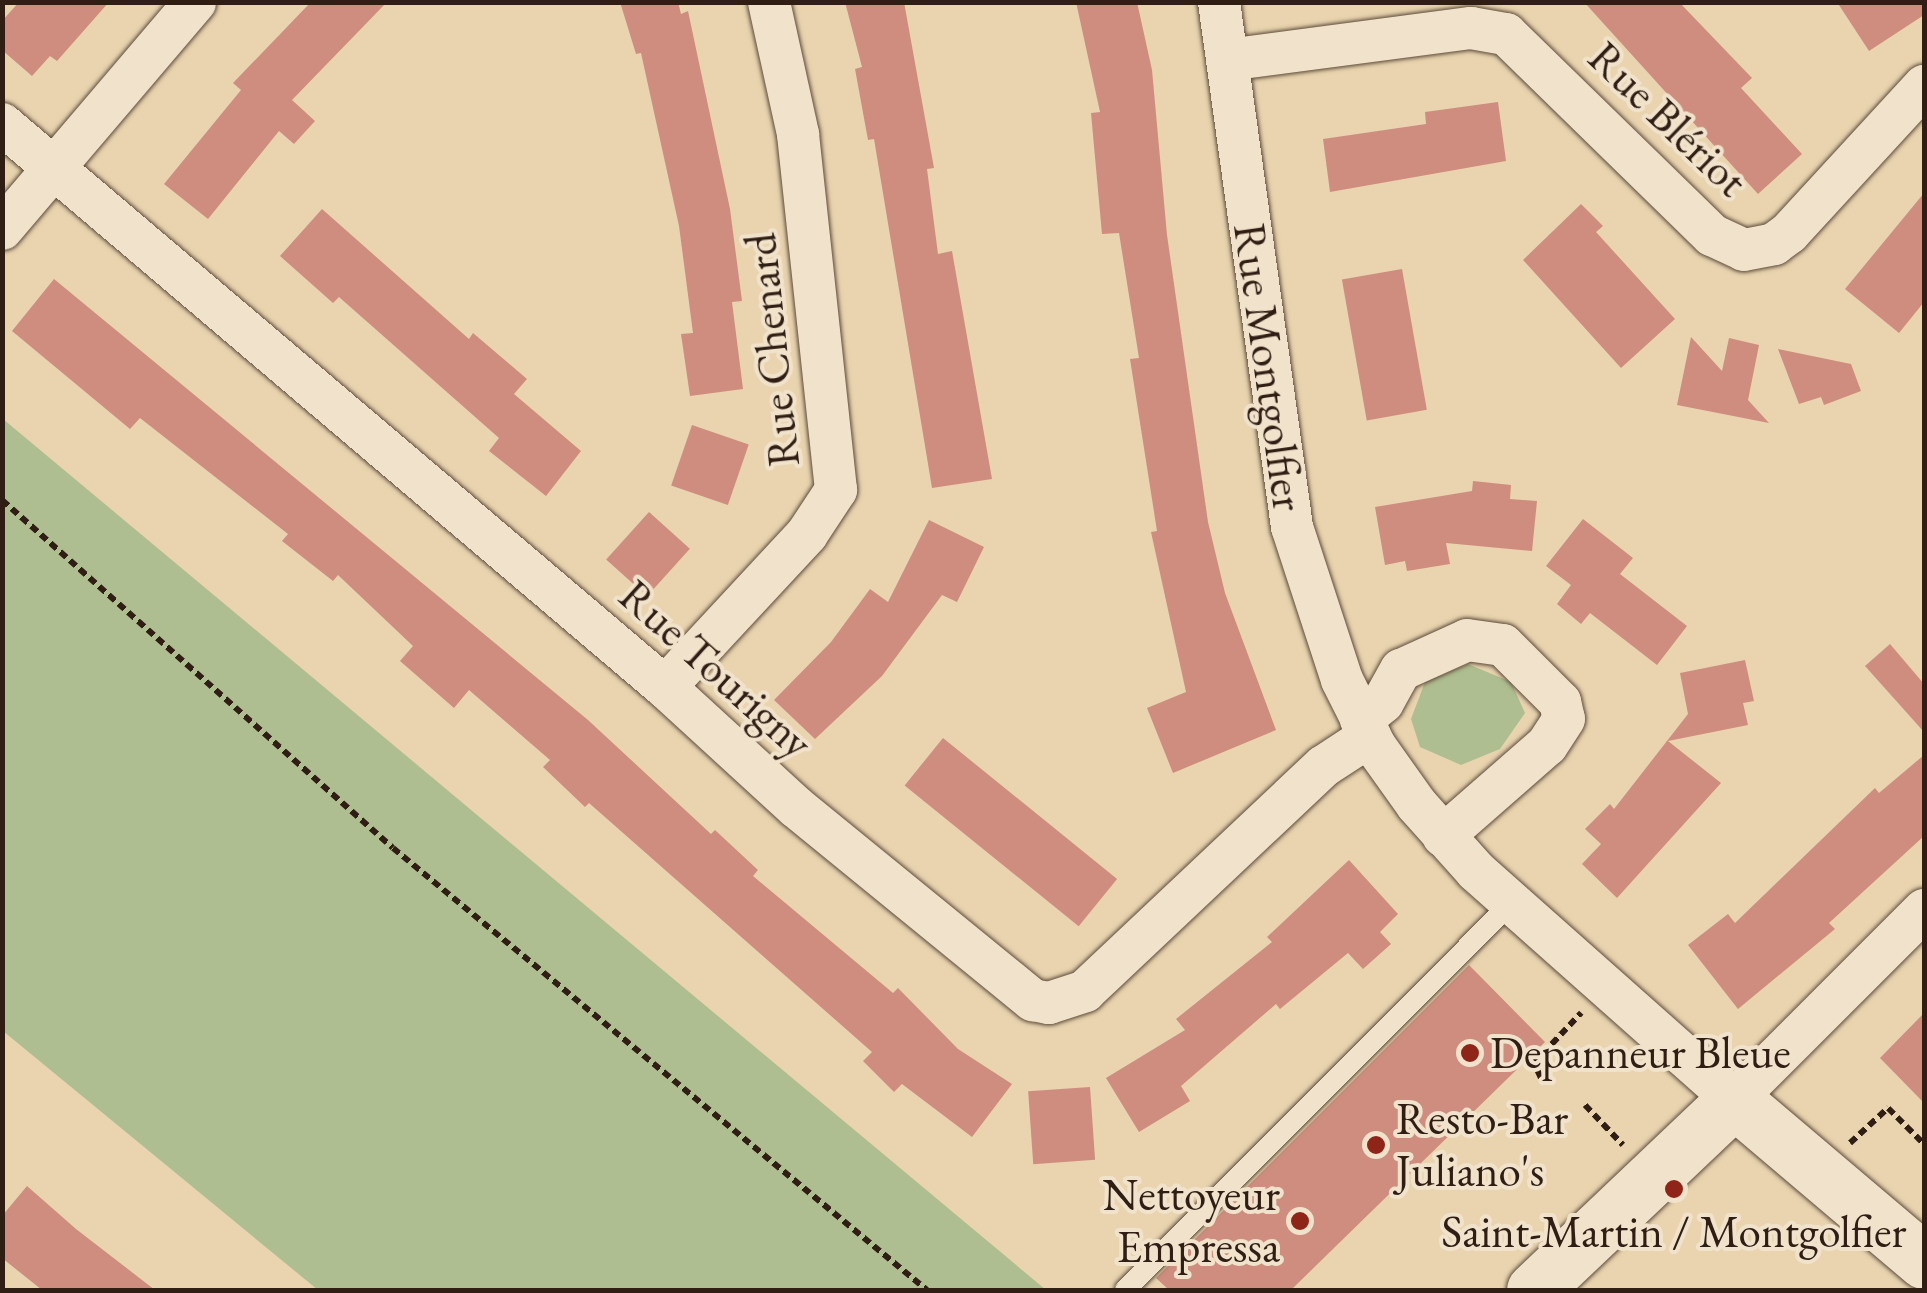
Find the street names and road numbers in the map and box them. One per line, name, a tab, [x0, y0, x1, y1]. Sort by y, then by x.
street label: Rue Blériot	[1577, 30, 1759, 208]
street label: Rue Montgolfier	[1222, 220, 1316, 514]
street label: Rue Chenard	[733, 231, 811, 469]
street label: Rue Tourigny	[608, 568, 824, 770]

